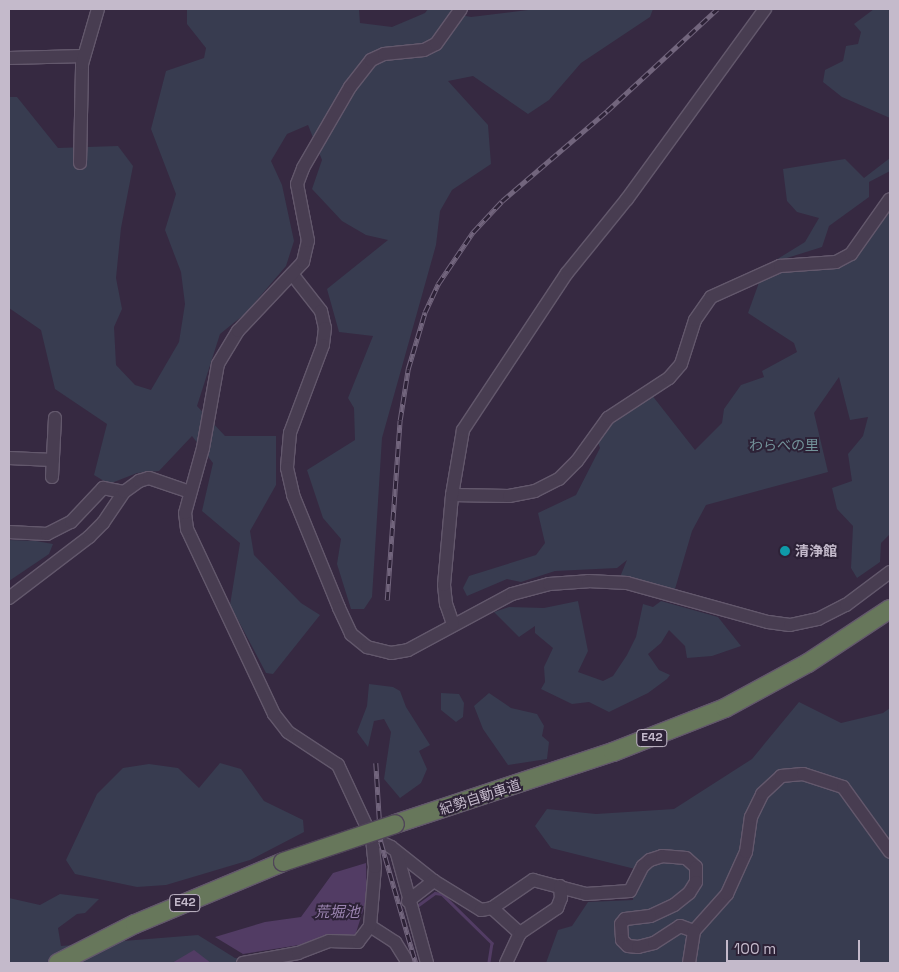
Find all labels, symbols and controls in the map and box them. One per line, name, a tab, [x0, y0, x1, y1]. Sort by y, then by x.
park label: わらべの里	[749, 437, 819, 453]
place label: 清浄館	[795, 543, 837, 559]
marker: 清浄館	[779, 545, 791, 557]
road number: E42	[636, 728, 668, 748]
street label: 紀勢自動車道	[437, 776, 523, 818]
road number: E42	[169, 894, 201, 912]
water label: 荒堀池	[315, 903, 359, 921]
scale bar	[729, 930, 863, 962]
text: 100 m	[734, 939, 776, 958]

